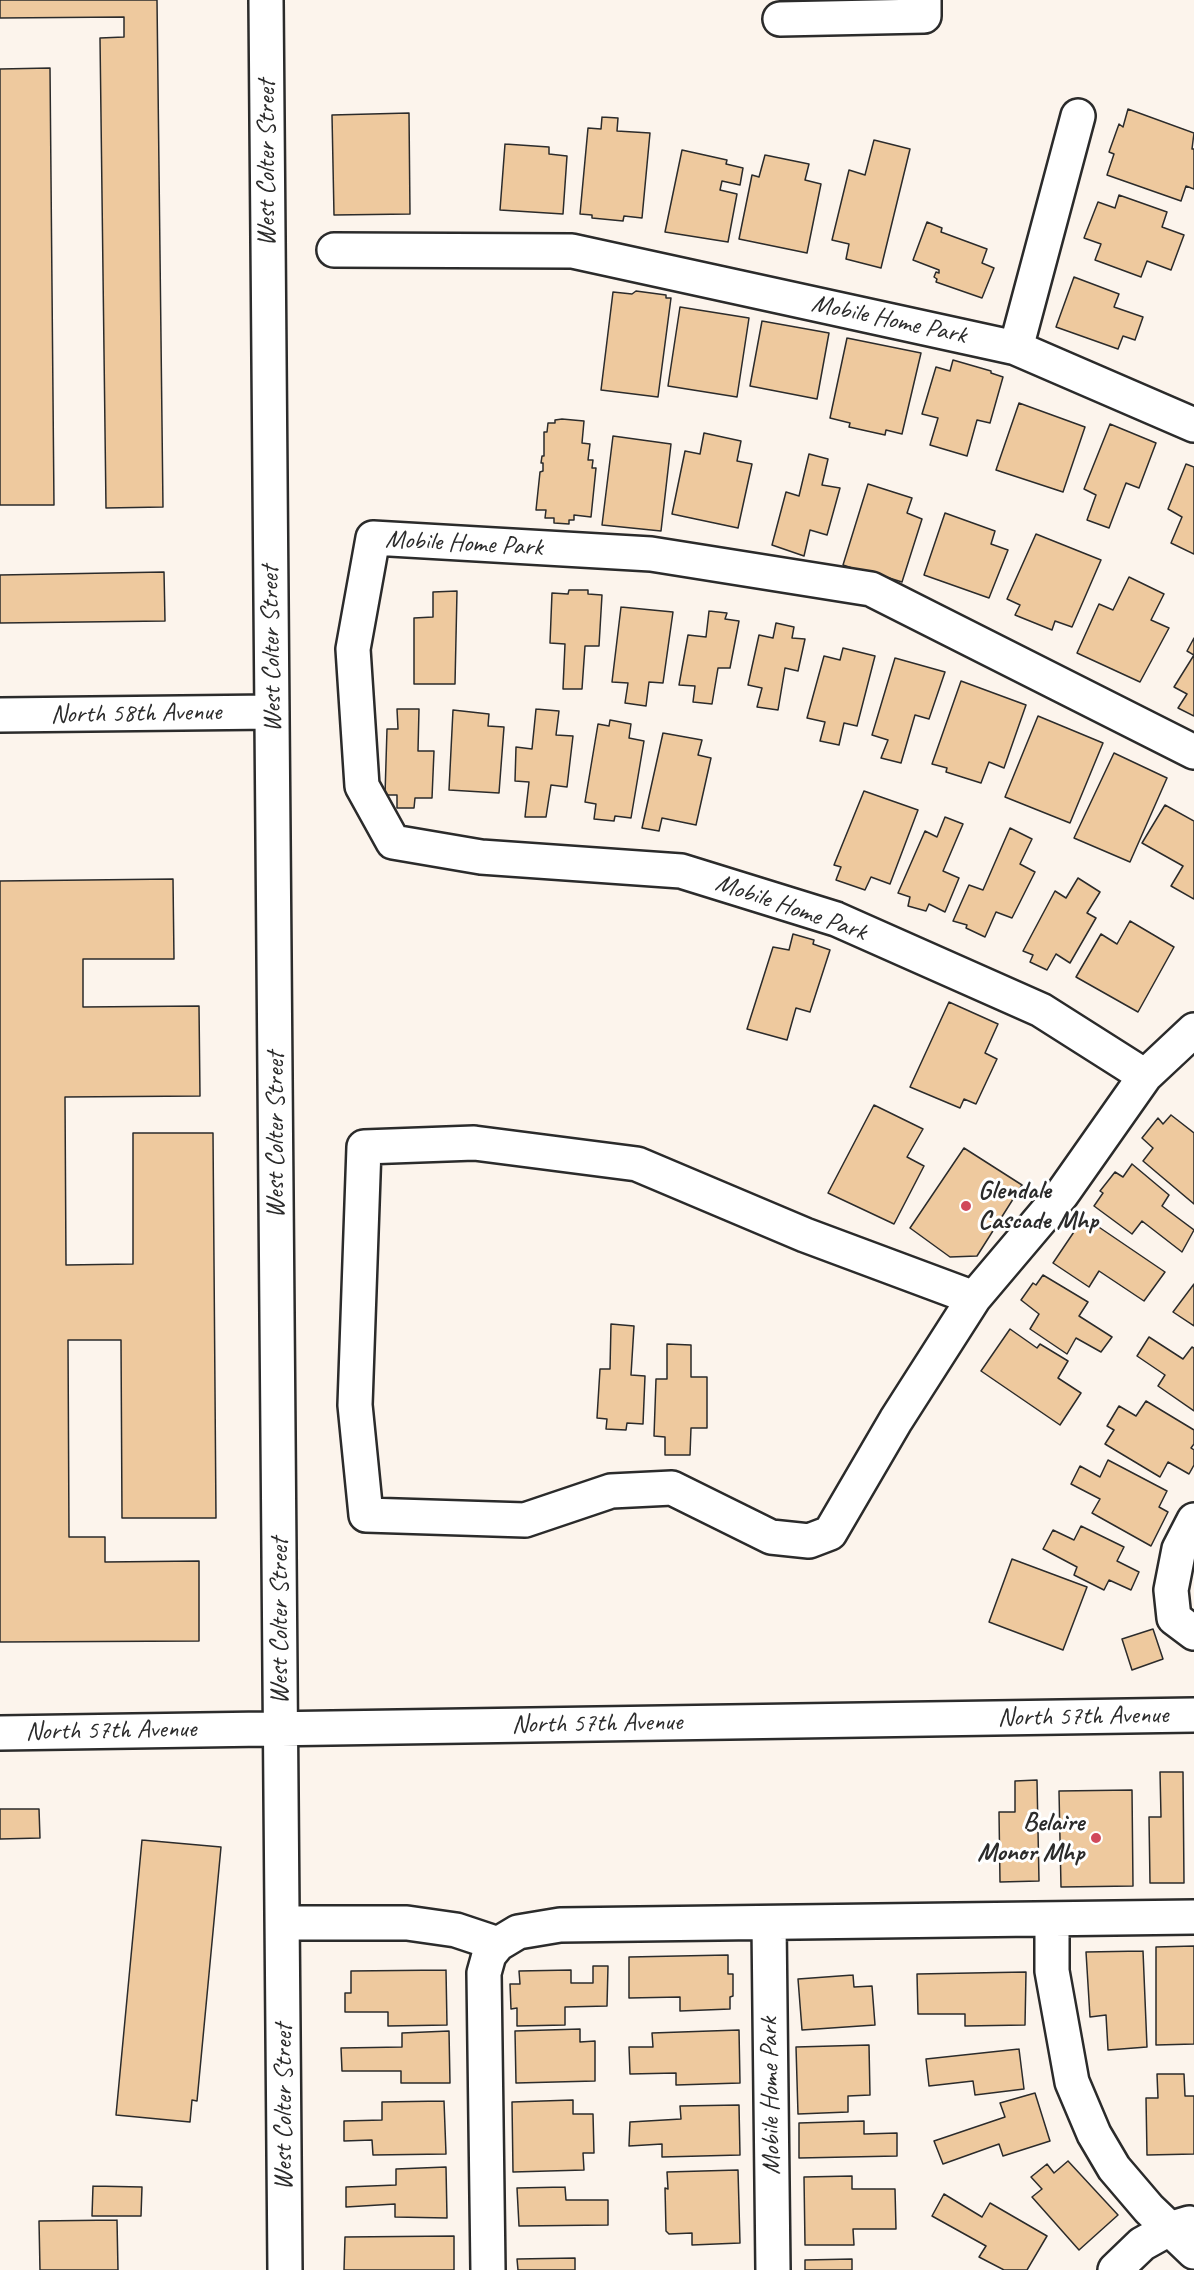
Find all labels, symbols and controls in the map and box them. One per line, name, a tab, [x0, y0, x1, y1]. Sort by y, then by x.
street label: West Colter Street	[251, 80, 283, 246]
street label: Mobile Home Park	[809, 288, 969, 352]
street label: Mobile Home Park	[385, 524, 543, 564]
street label: West Colter Street	[255, 566, 289, 732]
street label: North 58th Avenue	[50, 697, 222, 731]
street label: Mobile Home Park	[711, 868, 871, 948]
street label: West Colter Street	[260, 1052, 292, 1218]
place label: Glendale Cascade Mhp	[978, 1175, 1098, 1236]
marker: Glendale Cascade Mhp	[959, 1199, 973, 1213]
street label: West Colter Street	[264, 1538, 296, 1704]
street label: North 57th Avenue	[997, 1700, 1169, 1734]
street label: North 57th Avenue	[511, 1707, 683, 1741]
street label: North 57th Avenue	[25, 1714, 197, 1748]
place label: Belaire Monor Mhp	[977, 1807, 1084, 1868]
marker: Belaire Monor Mhp	[1089, 1831, 1103, 1845]
street label: Mobile Home Park	[754, 2017, 788, 2175]
street label: West Colter Street	[268, 2024, 300, 2190]

